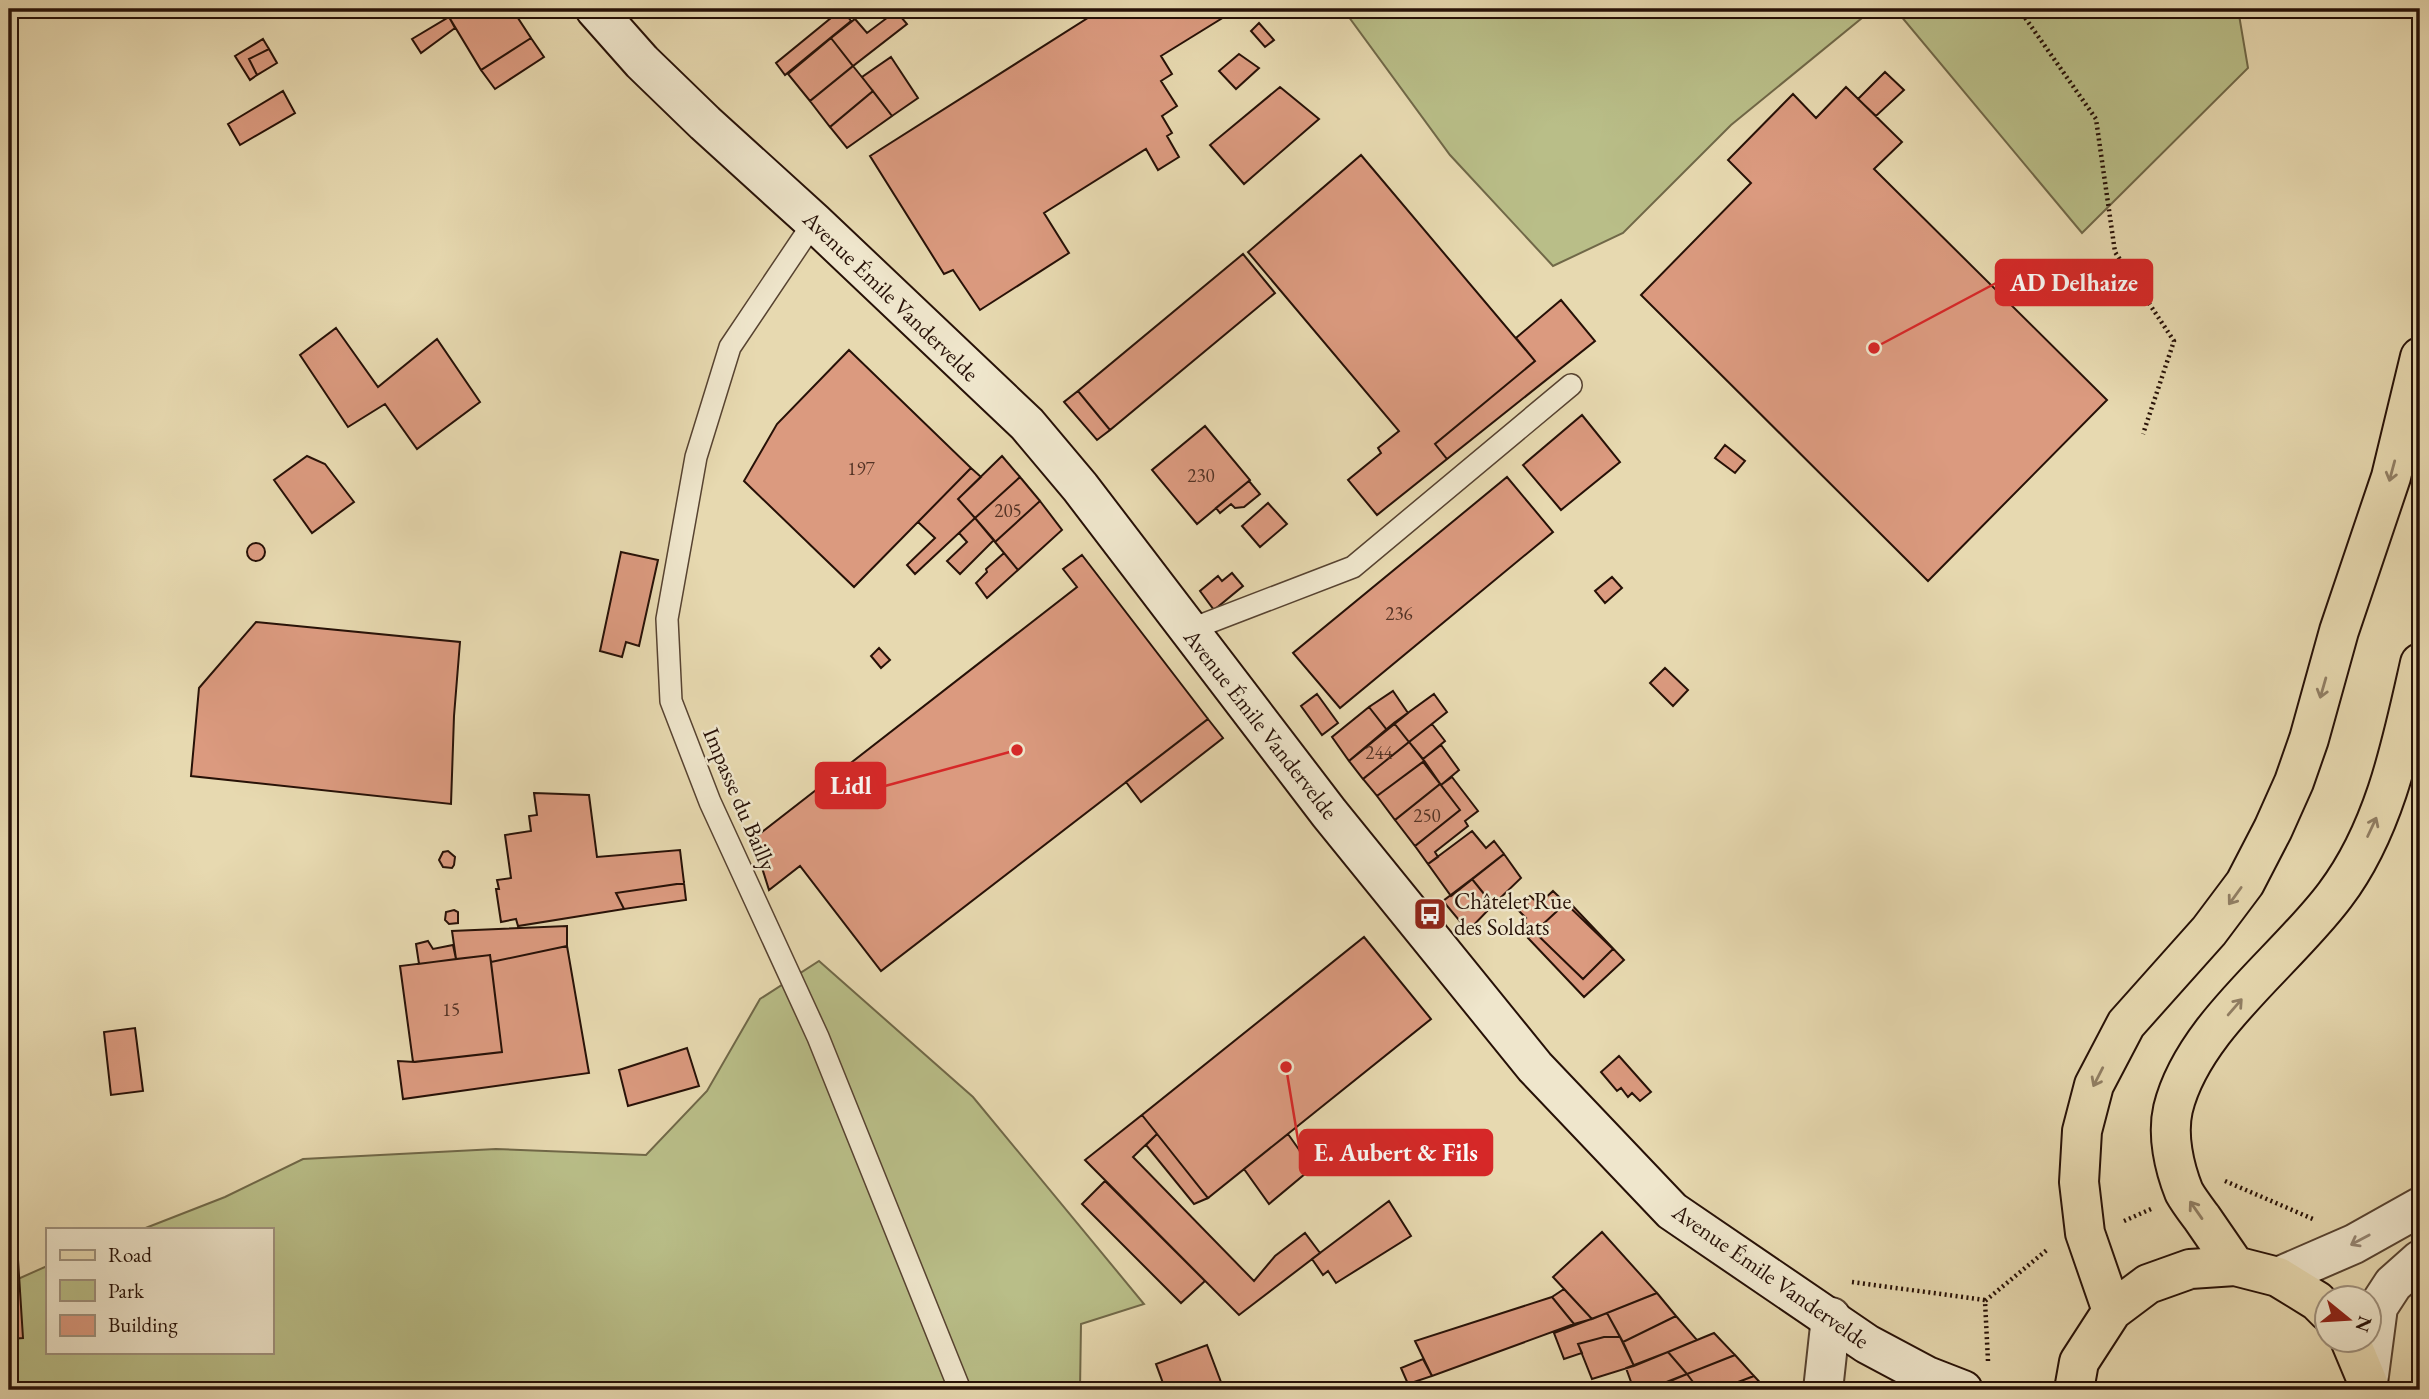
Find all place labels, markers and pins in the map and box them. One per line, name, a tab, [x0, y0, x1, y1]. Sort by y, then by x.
callout: AD Delhaize	[1996, 260, 2152, 305]
callout: Lidl	[816, 763, 885, 808]
place label: Châtelet Rue des Soldats	[1454, 886, 1571, 942]
bus stop icon: Châtelet Rue des Soldats	[1411, 895, 1449, 933]
callout: E. Aubert & Fils	[1300, 1130, 1492, 1175]

